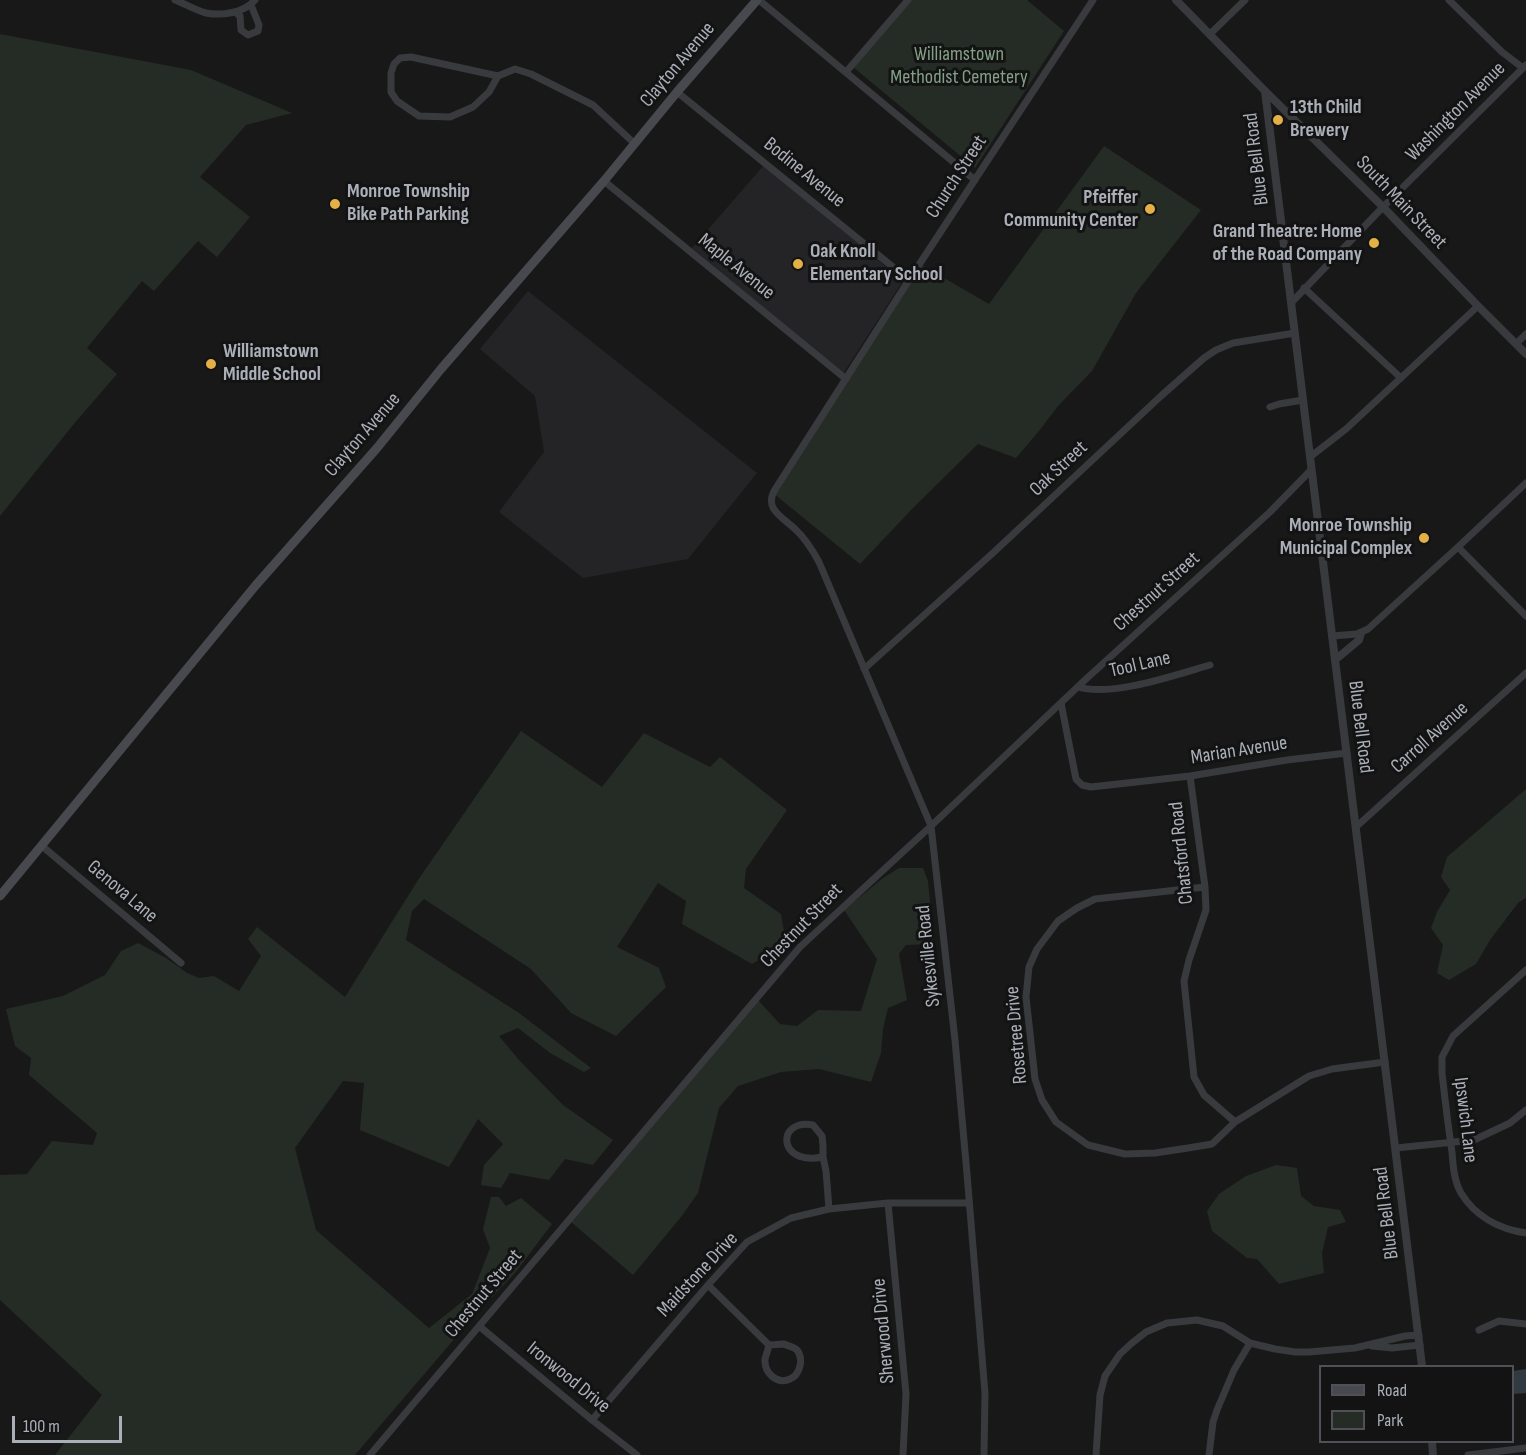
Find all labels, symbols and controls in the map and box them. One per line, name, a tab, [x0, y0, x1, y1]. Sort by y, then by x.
street label: Clayton Avenue	[635, 18, 721, 112]
park label: Williamstown Methodist Cemetery	[890, 43, 1028, 90]
street label: Washington Avenue	[1401, 57, 1511, 167]
place label: 13th Child Brewery	[1290, 96, 1361, 143]
street label: Blue Bell Road	[1239, 111, 1275, 207]
marker: 13th Child Brewery	[1271, 113, 1285, 127]
street label: Church Street	[921, 131, 993, 223]
street label: Bodine Avenue	[758, 133, 850, 213]
street label: South Main Street	[1351, 151, 1451, 255]
place label: Monroe Township Bike Path Parking	[347, 180, 470, 227]
place label: Pfeiffer Community Center	[1004, 186, 1138, 233]
marker: Monroe Township Bike Path Parking	[328, 197, 342, 211]
marker: Pfeiffer Community Center	[1143, 202, 1157, 216]
place label: Grand Theatre: Home of the Road Company	[1212, 220, 1362, 267]
street label: Maple Avenue	[693, 229, 779, 305]
marker: Grand Theatre: Home of the Road Company	[1367, 236, 1381, 250]
place label: Oak Knoll Elementary School	[810, 240, 943, 287]
marker: Oak Knoll Elementary School	[791, 257, 805, 271]
place label: Williamstown Middle School	[223, 340, 321, 387]
marker: Williamstown Middle School	[204, 357, 218, 371]
street label: Clayton Avenue	[320, 388, 406, 482]
street label: Oak Street	[1025, 436, 1093, 502]
place label: Monroe Township Municipal Complex	[1280, 514, 1412, 561]
marker: Monroe Township Municipal Complex	[1417, 531, 1431, 545]
street label: Chestnut Street	[1109, 547, 1205, 637]
street label: Tool Lane	[1107, 646, 1173, 684]
street label: Blue Bell Road	[1342, 679, 1378, 775]
street label: Carroll Avenue	[1386, 697, 1474, 779]
street label: Marian Avenue	[1189, 732, 1289, 770]
street label: Chatsford Road	[1165, 801, 1199, 905]
street label: Genova Lane	[82, 856, 162, 928]
street label: Chestnut Street	[756, 879, 848, 973]
street label: Sykesville Road	[912, 904, 946, 1008]
street label: Rosetree Drive	[1001, 985, 1033, 1085]
street label: Ipswich Lane	[1448, 1076, 1482, 1164]
street label: Blue Bell Road	[1369, 1165, 1405, 1261]
street label: Maidstone Drive	[652, 1227, 744, 1323]
street label: Chestnut Street	[440, 1245, 528, 1343]
street label: Sherwood Drive	[867, 1277, 901, 1385]
street label: Ironwood Drive	[521, 1337, 615, 1419]
legend	[1319, 1365, 1514, 1443]
text: Road	[1377, 1380, 1407, 1401]
scale bar	[15, 1404, 124, 1442]
text: Park	[1377, 1410, 1403, 1431]
text: 100 m	[23, 1416, 60, 1437]

